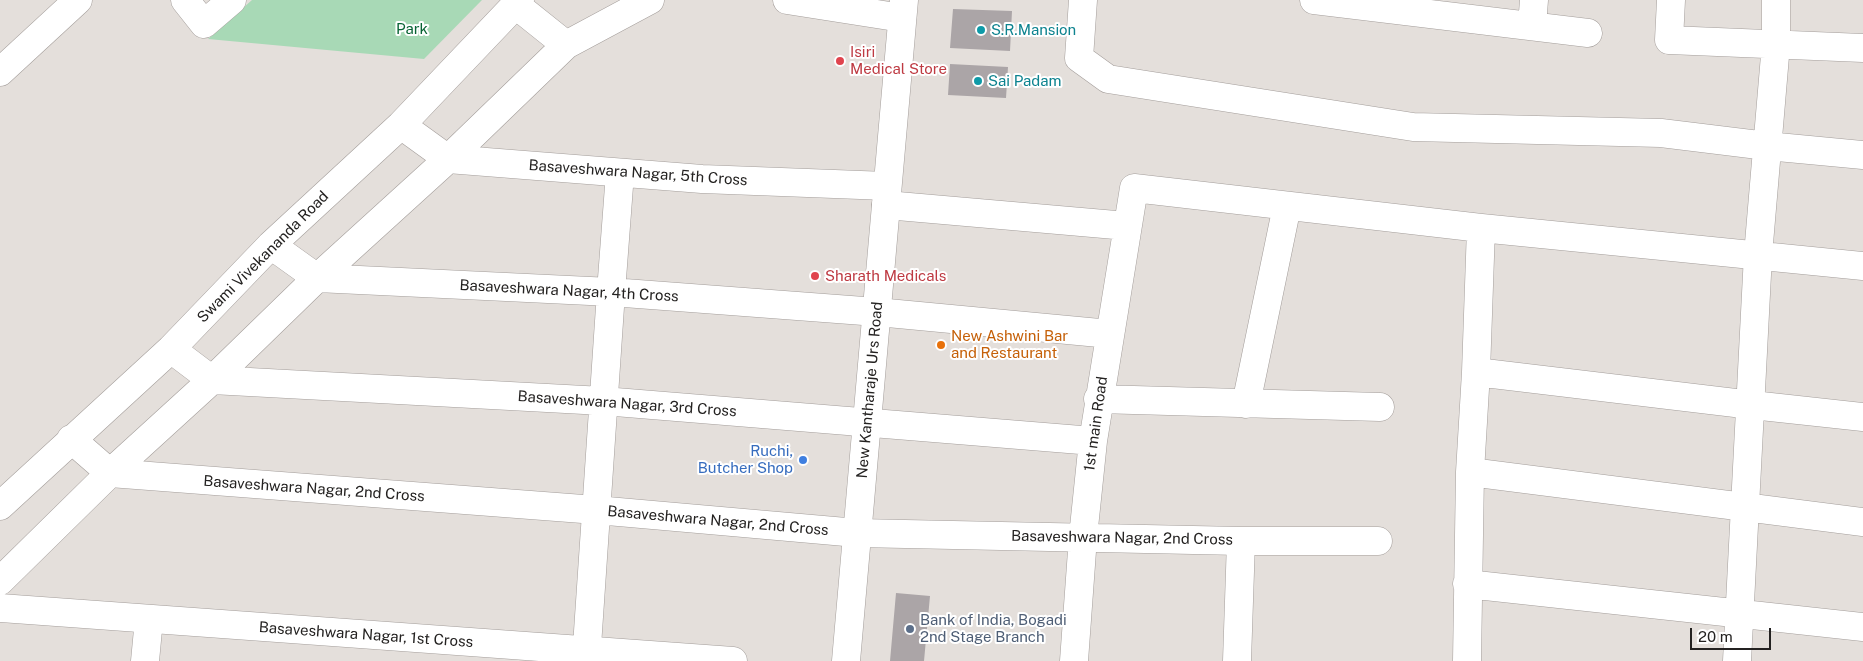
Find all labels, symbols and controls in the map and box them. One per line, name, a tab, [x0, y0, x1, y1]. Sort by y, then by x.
park label: Park	[396, 20, 428, 38]
place label: S.R.Mansion	[991, 21, 1076, 39]
marker: S.R.Mansion	[975, 24, 987, 36]
place label: Isiri Medical Store	[850, 43, 947, 78]
marker: Isiri Medical Store	[834, 55, 846, 67]
place label: Sai Padam	[988, 72, 1062, 90]
marker: Sai Padam	[972, 75, 984, 87]
street label: Basaveshwara Nagar, 5th Cross	[528, 156, 748, 190]
street label: Swami Vivekananda Road	[194, 188, 332, 326]
place label: Sharath Medicals	[825, 267, 946, 285]
marker: Sharath Medicals	[809, 270, 821, 282]
street label: Basaveshwara Nagar, 4th Cross	[459, 276, 679, 306]
street label: New Kantharaje Urs Road	[853, 301, 887, 479]
place label: New Ashwini Bar and Restaurant	[951, 327, 1068, 362]
marker: New Ashwini Bar and Restaurant	[935, 339, 947, 351]
street label: 1st main Road	[1080, 375, 1112, 473]
street label: Basaveshwara Nagar, 3rd Cross	[517, 387, 737, 421]
place label: Ruchi, Butcher Shop	[698, 442, 793, 477]
marker: Ruchi, Butcher Shop	[797, 454, 809, 466]
street label: Basaveshwara Nagar, 2nd Cross	[203, 472, 425, 506]
street label: Basaveshwara Nagar, 2nd Cross	[607, 502, 829, 540]
street label: Basaveshwara Nagar, 2nd Cross	[1011, 527, 1233, 549]
place label: Bank of India, Bogadi 2nd Stage Branch	[920, 611, 1067, 646]
scale bar	[1693, 618, 1774, 650]
street label: Basaveshwara Nagar, 1st Cross	[258, 619, 474, 651]
marker: Bank of India, Bogadi 2nd Stage Branch	[904, 623, 916, 635]
text: 20 m	[1698, 628, 1733, 645]

